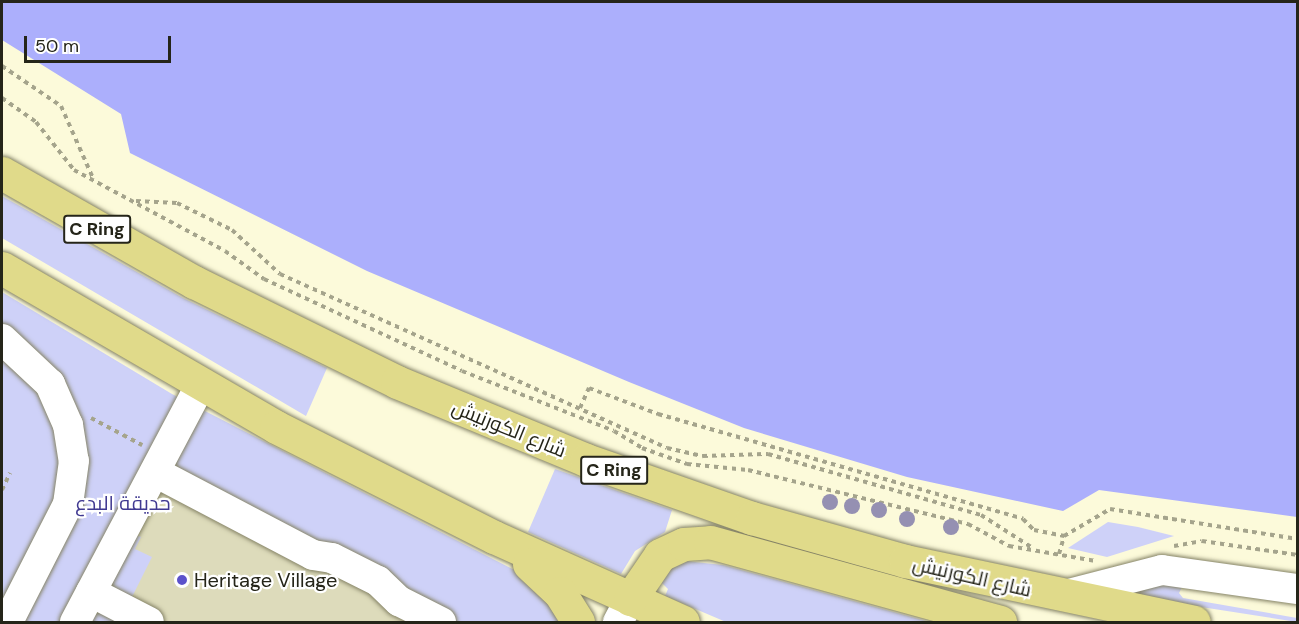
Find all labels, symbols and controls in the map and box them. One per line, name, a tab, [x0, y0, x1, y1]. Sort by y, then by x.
scale bar	[27, 24, 174, 62]
text: 50 m	[35, 34, 79, 58]
road number: C Ring	[63, 214, 132, 244]
street label: شارع الكورنيش	[448, 395, 570, 463]
road number: C Ring	[580, 455, 648, 485]
park label: حديقة البدع	[75, 491, 171, 515]
street label: شارع الكورنيش	[910, 552, 1034, 602]
place label: Heritage Village	[194, 568, 337, 592]
marker: Heritage Village	[175, 573, 189, 587]

